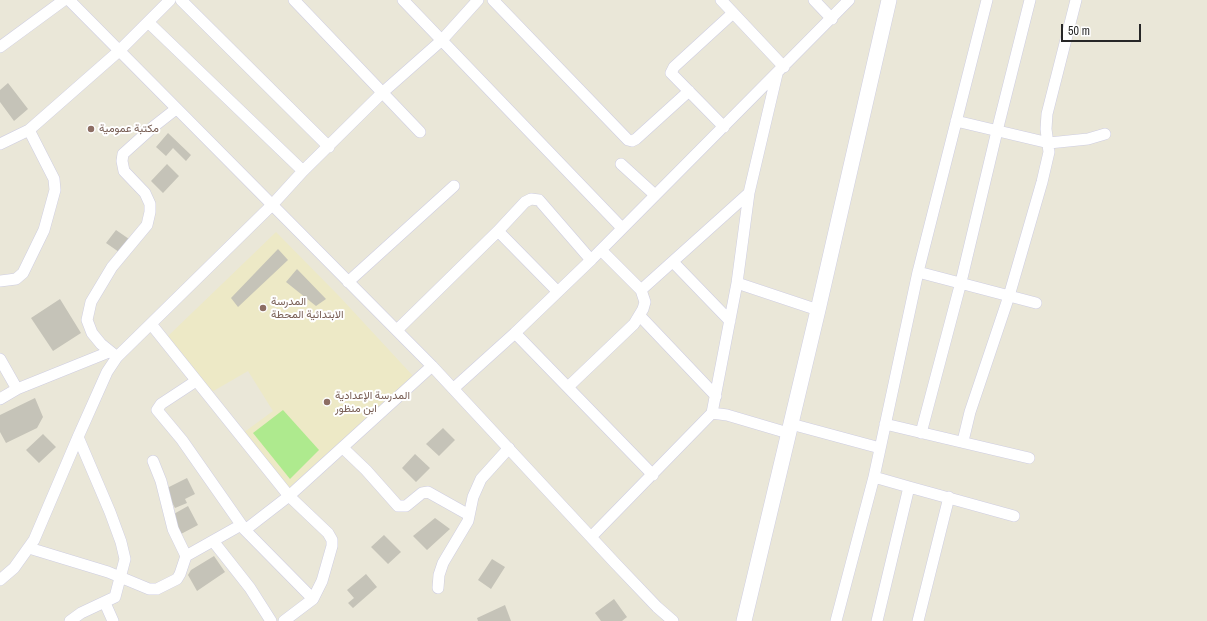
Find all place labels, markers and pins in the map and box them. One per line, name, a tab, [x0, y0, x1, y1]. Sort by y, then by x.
place label: مكتبة عمومية	[99, 122, 159, 136]
marker: مكتبة عمومية	[86, 124, 96, 134]
place label: المدرسة الابتدائية المحطة	[271, 295, 344, 321]
marker: المدرسة الابتدائية المحطة	[258, 303, 268, 313]
place label: المدرسة الإعدادية ابن منظور	[335, 389, 410, 415]
marker: المدرسة الإعدادية ابن منظور	[322, 397, 332, 407]

